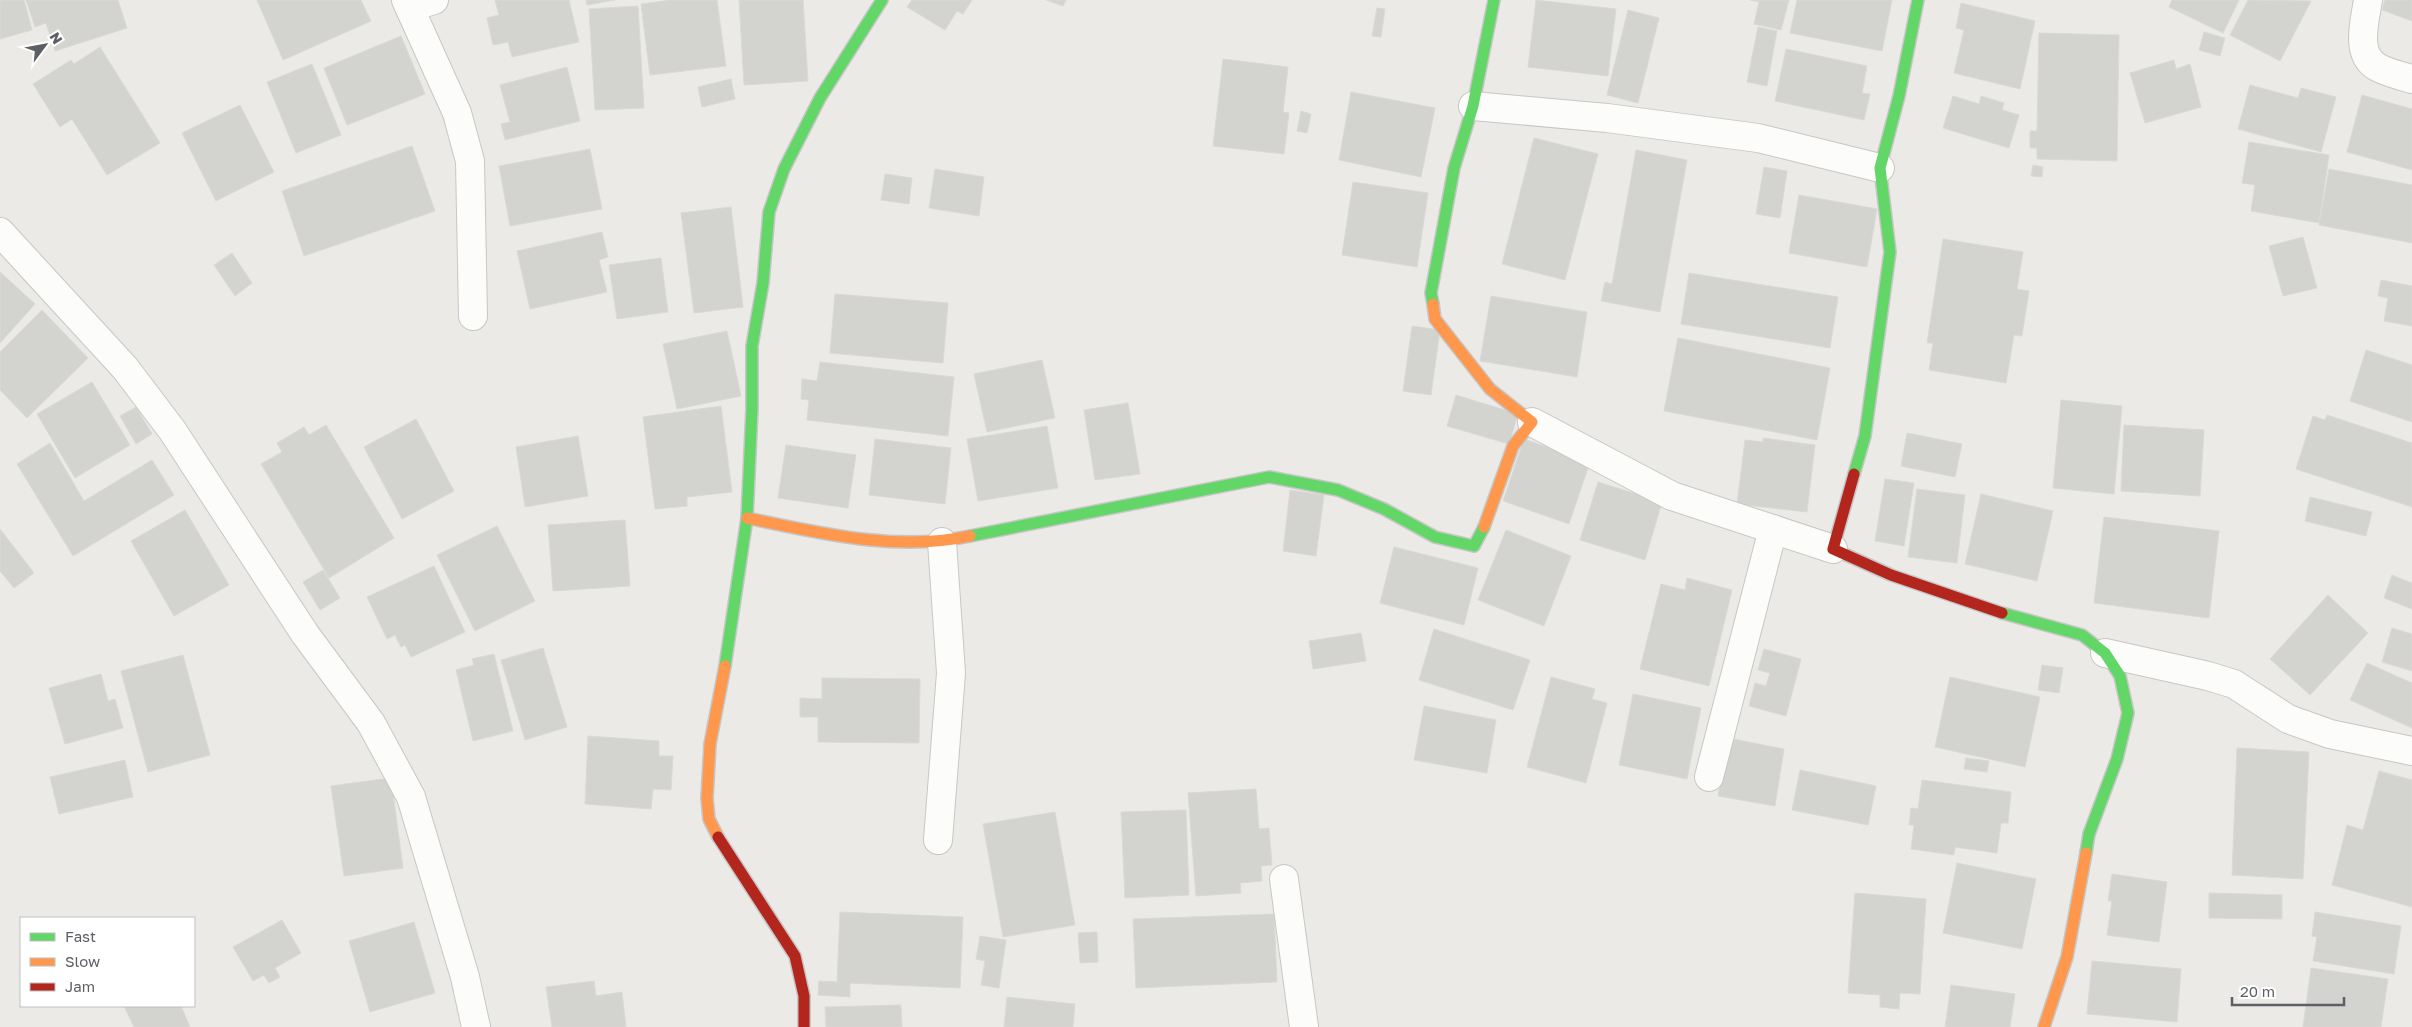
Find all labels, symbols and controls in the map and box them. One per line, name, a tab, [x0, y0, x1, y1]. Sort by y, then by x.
north arrow	[20, 20, 70, 70]
text: N	[46, 29, 66, 47]
legend	[20, 917, 195, 1007]
text: Fast	[65, 927, 96, 945]
text: Slow	[65, 952, 100, 970]
scale bar	[2232, 974, 2344, 1006]
text: Jam	[65, 977, 95, 995]
text: 20 m	[2240, 982, 2275, 1000]

